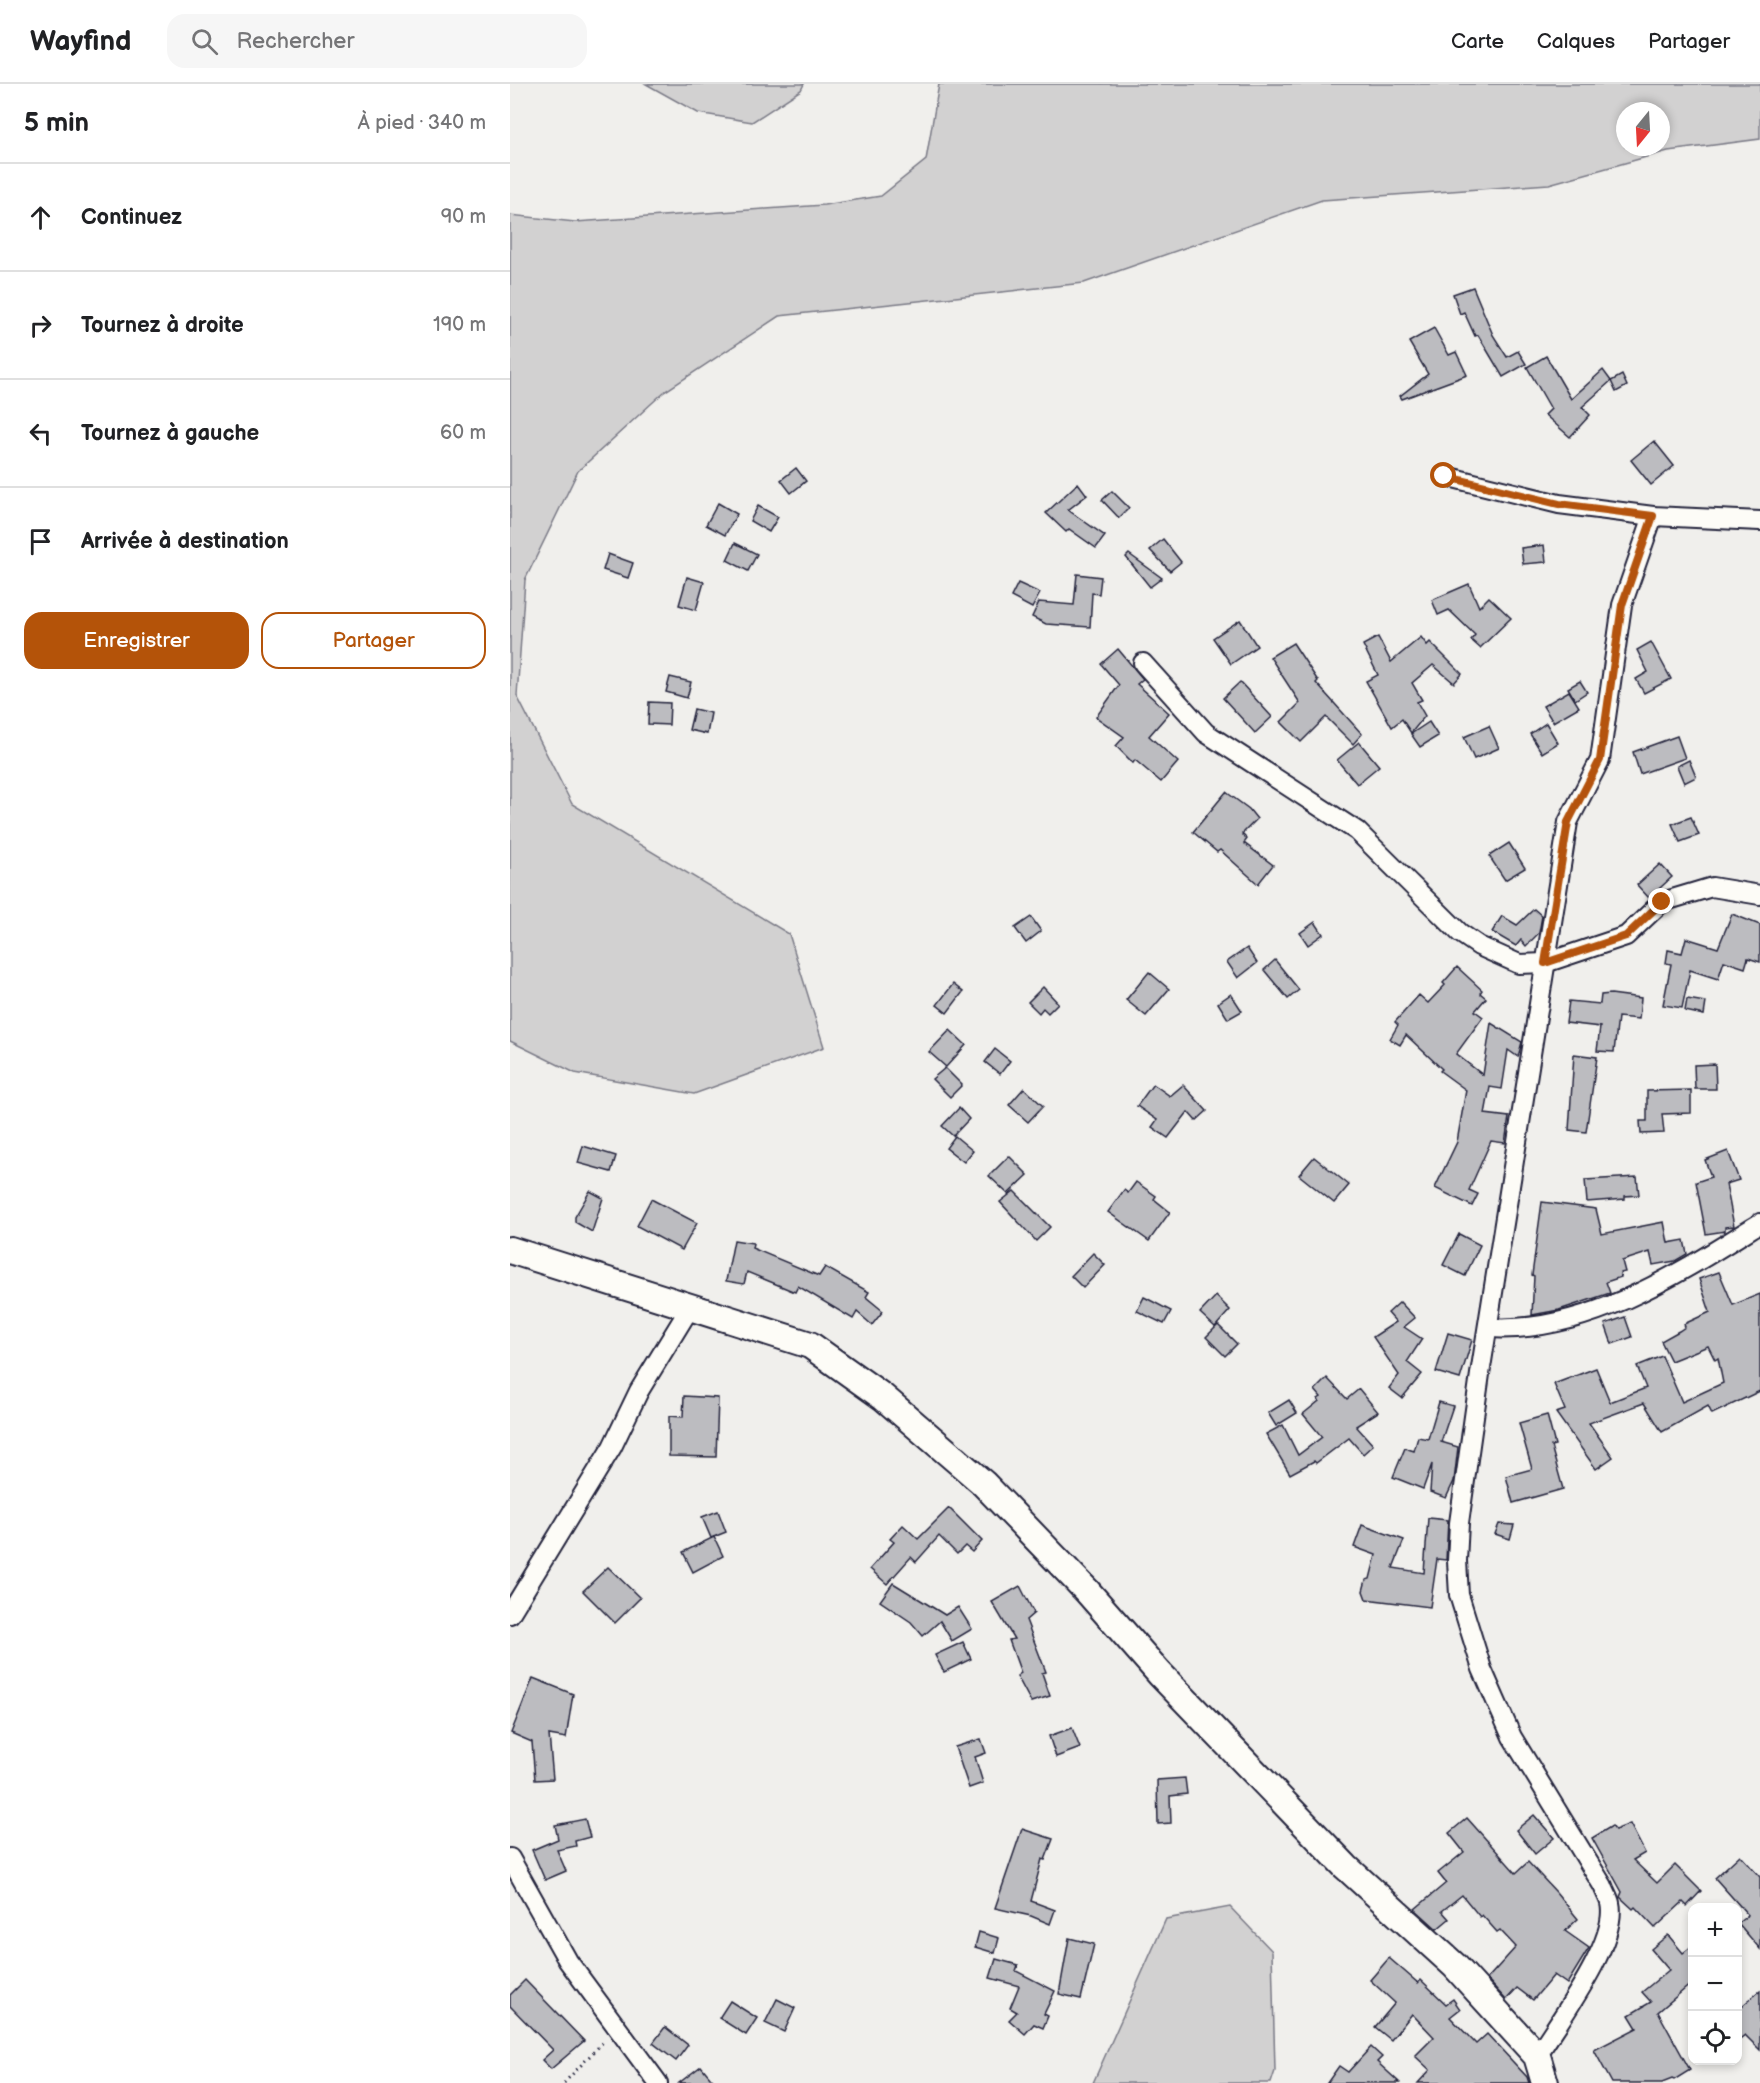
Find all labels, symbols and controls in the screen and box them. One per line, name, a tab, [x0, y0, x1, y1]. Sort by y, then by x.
search box	[167, 14, 587, 68]
text: Wayfind	[30, 25, 131, 58]
icon: search	[188, 25, 221, 58]
text: Rechercher	[236, 28, 354, 55]
text: Carte	[1451, 29, 1504, 54]
text: Calques	[1537, 29, 1615, 54]
text: Partager	[1648, 29, 1730, 54]
north arrow	[1616, 102, 1670, 156]
text: 5 min	[24, 108, 89, 139]
text: À pied · 340 m	[358, 111, 486, 135]
icon: ahead	[24, 201, 57, 234]
text: Continuez	[81, 204, 182, 231]
text: 90 m	[441, 205, 486, 229]
icon: right	[24, 309, 57, 342]
text: Tournez à droite	[81, 312, 244, 339]
text: 190 m	[433, 313, 486, 337]
icon: left	[24, 417, 57, 450]
text: Tournez à gauche	[81, 420, 259, 447]
text: 60 m	[440, 421, 486, 445]
route start	[1430, 462, 1456, 488]
icon: arrive	[24, 525, 57, 558]
text: Arrivée à destination	[81, 528, 289, 555]
button: Enregistrer	[24, 612, 249, 669]
button: Partager	[261, 612, 486, 669]
route end	[1648, 888, 1674, 914]
map controls	[1688, 1903, 1742, 2065]
button: +	[1688, 1903, 1742, 1957]
button: −	[1688, 1957, 1742, 2011]
button: locate	[1688, 2011, 1742, 2065]

